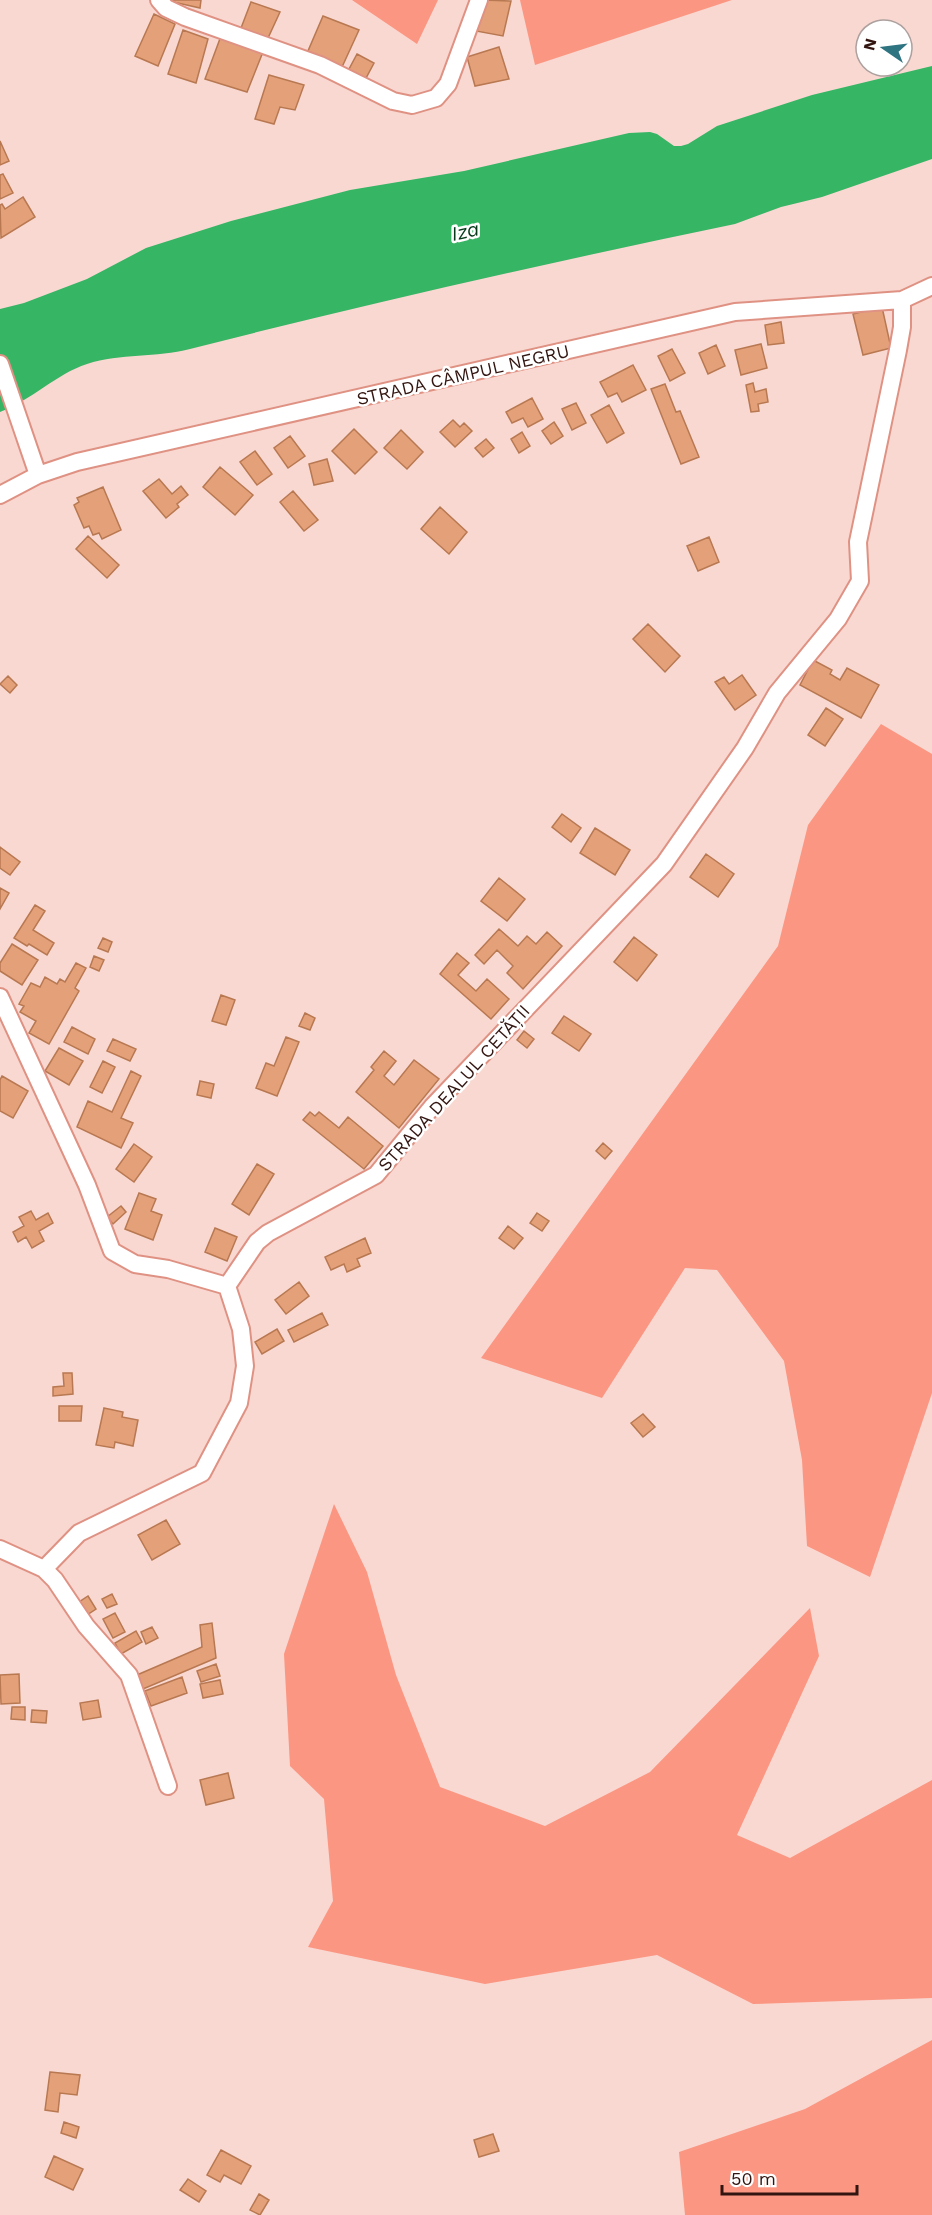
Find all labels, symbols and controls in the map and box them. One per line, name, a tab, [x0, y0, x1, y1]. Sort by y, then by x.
north arrow	[854, 18, 914, 78]
text: N	[859, 36, 881, 53]
water label: Iza	[449, 216, 481, 246]
street label: STRADA CÂMPUL NEGRU	[355, 340, 571, 409]
street label: STRADA DEALUL CETĂȚII	[373, 1000, 534, 1175]
scale bar	[722, 2158, 857, 2196]
text: 50 m	[731, 2168, 776, 2189]

